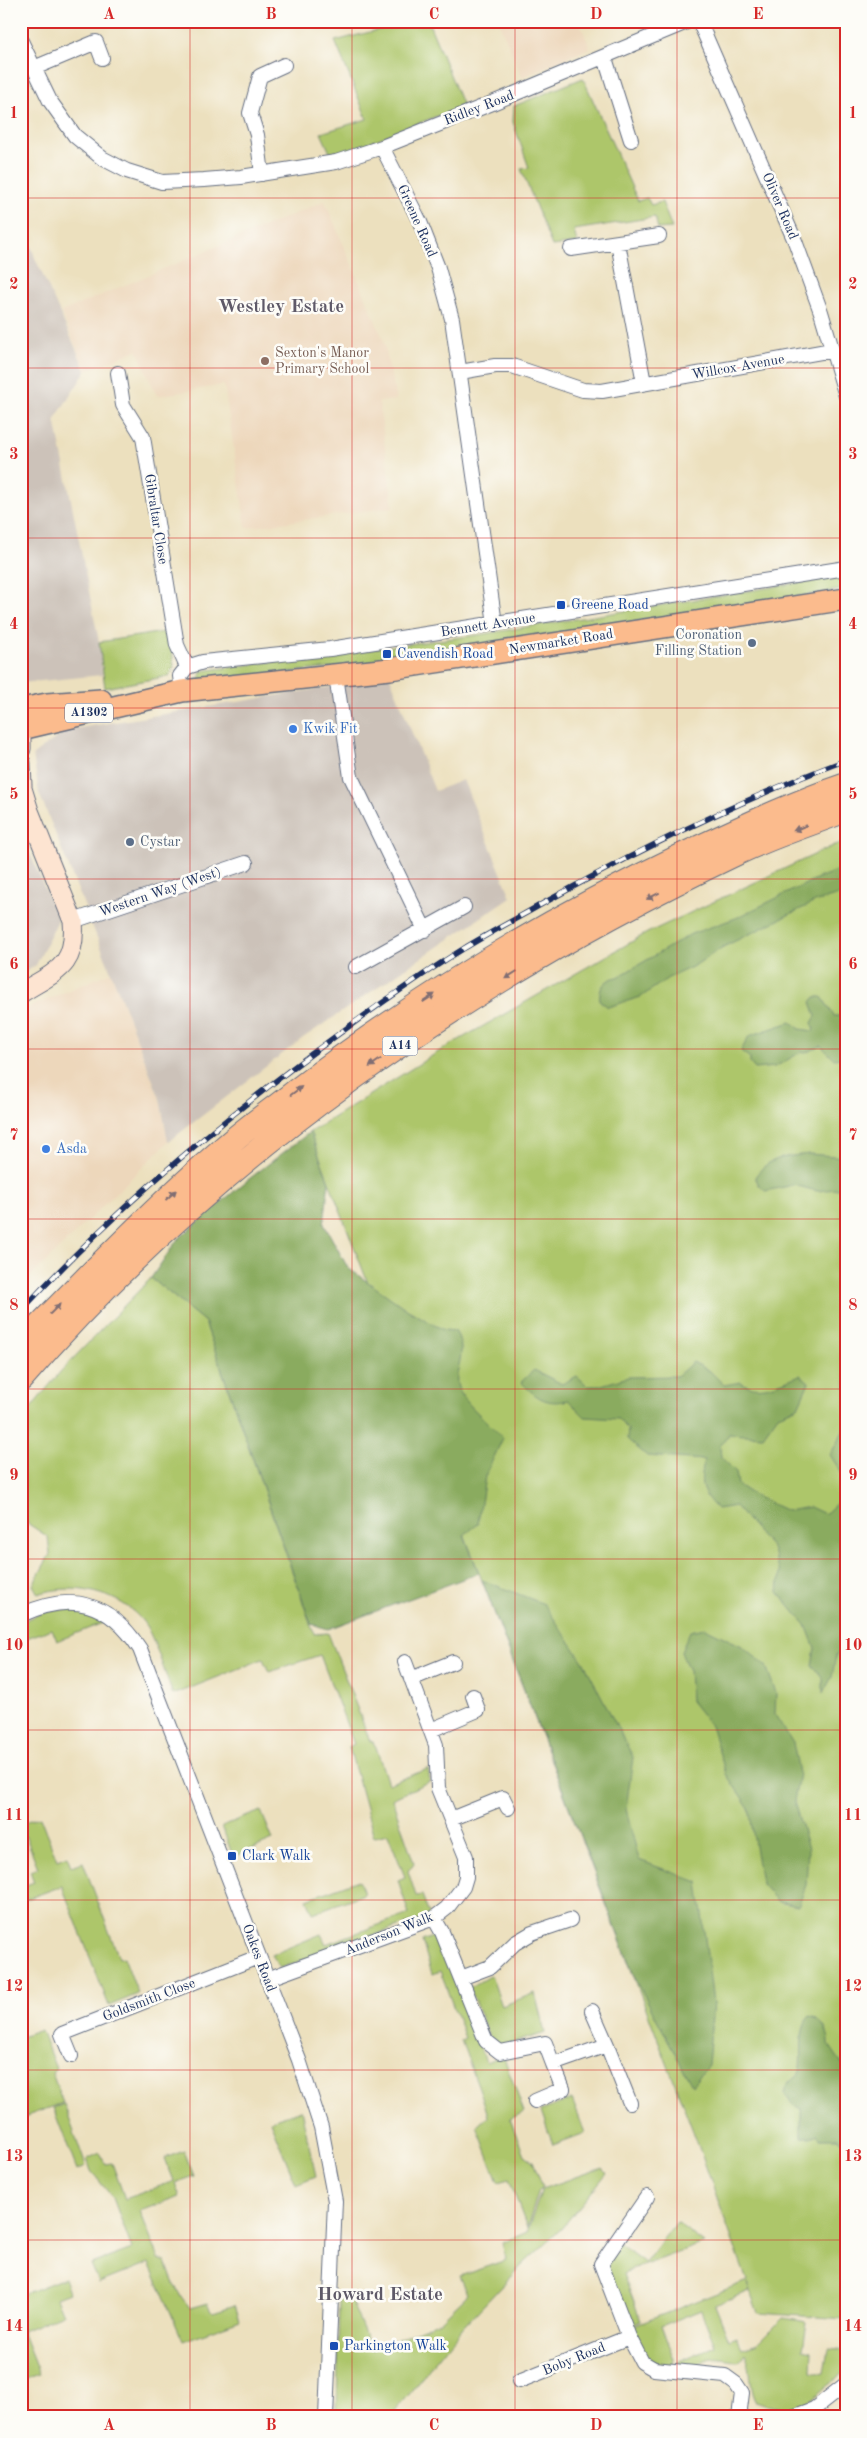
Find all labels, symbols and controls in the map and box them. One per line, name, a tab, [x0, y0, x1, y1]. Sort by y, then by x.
text: A	[103, 7, 115, 23]
text: B	[265, 7, 277, 23]
text: C	[429, 7, 439, 23]
text: D	[590, 7, 602, 23]
text: E	[752, 7, 764, 23]
street label: Ridley Road	[442, 88, 516, 128]
text: 1	[9, 106, 19, 122]
text: 1	[848, 106, 858, 122]
street label: Oliver Road	[760, 170, 800, 242]
street label: Greene Road	[395, 183, 439, 259]
text: 2	[9, 277, 19, 293]
text: 2	[848, 277, 858, 293]
district label: Westley Estate	[218, 298, 344, 317]
place label: Sexton's Manor Primary School	[275, 346, 369, 376]
street label: Willcox Avenue	[690, 352, 786, 382]
marker: Sexton's Manor Primary School	[259, 355, 271, 367]
text: 3	[9, 447, 19, 463]
text: 3	[848, 447, 858, 463]
street label: Gibraltar Close	[142, 473, 170, 565]
place label: Greene Road	[571, 598, 649, 612]
marker: Greene Road	[555, 599, 567, 611]
street label: Bennett Avenue	[440, 611, 536, 639]
text: 4	[9, 617, 19, 633]
text: 4	[848, 617, 858, 633]
street label: Newmarket Road	[508, 627, 614, 657]
place label: Coronation Filling Station	[655, 628, 742, 658]
marker: Coronation Filling Station	[746, 637, 758, 649]
place label: Cavendish Road	[397, 647, 494, 661]
marker: Cavendish Road	[381, 648, 393, 660]
road number: A1302	[65, 704, 113, 722]
place label: Kwik Fit	[303, 722, 358, 736]
marker: Kwik Fit	[287, 723, 299, 735]
text: 5	[9, 787, 19, 803]
text: 5	[848, 787, 858, 803]
one-way arrow	[793, 824, 808, 832]
place label: Cystar	[140, 835, 181, 849]
marker: Cystar	[124, 836, 136, 848]
street label: Western Way (West)	[97, 865, 223, 919]
one-way arrow	[646, 892, 660, 900]
text: 6	[9, 957, 19, 973]
text: 6	[848, 957, 858, 973]
one-way arrow	[505, 970, 518, 979]
one-way arrow	[422, 993, 436, 1003]
road number: A14	[382, 1036, 418, 1056]
one-way arrow	[368, 1058, 382, 1068]
one-way arrow	[289, 1086, 302, 1097]
text: 7	[9, 1128, 19, 1144]
text: 7	[848, 1128, 858, 1144]
place label: Asda	[56, 1142, 87, 1156]
marker: Asda	[40, 1143, 52, 1155]
one-way arrow	[164, 1189, 176, 1201]
text: 8	[9, 1298, 19, 1314]
text: 8	[848, 1298, 858, 1314]
one-way arrow	[49, 1304, 61, 1316]
text: 9	[9, 1468, 19, 1484]
text: 9	[848, 1468, 858, 1484]
text: 10	[5, 1638, 23, 1654]
text: 10	[844, 1638, 862, 1654]
text: 11	[5, 1808, 23, 1824]
text: 11	[844, 1808, 862, 1824]
place label: Clark Walk	[242, 1849, 311, 1863]
marker: Clark Walk	[226, 1850, 238, 1862]
street label: Anderson Walk	[343, 1910, 435, 1958]
street label: Oakes Road	[240, 1922, 278, 1994]
street label: Goldsmith Close	[101, 1976, 197, 2024]
text: 12	[5, 1979, 23, 1995]
text: 12	[844, 1979, 862, 1995]
text: 13	[5, 2149, 23, 2165]
text: 13	[844, 2149, 862, 2165]
district label: Howard Estate	[317, 2286, 443, 2305]
text: 14	[5, 2319, 23, 2335]
text: 14	[844, 2319, 862, 2335]
place label: Parkington Walk	[344, 2339, 447, 2353]
marker: Parkington Walk	[328, 2340, 340, 2352]
street label: Boby Road	[541, 2340, 607, 2378]
text: A	[103, 2418, 115, 2434]
text: B	[265, 2418, 277, 2434]
text: C	[429, 2418, 439, 2434]
text: D	[590, 2418, 602, 2434]
text: E	[752, 2418, 764, 2434]

